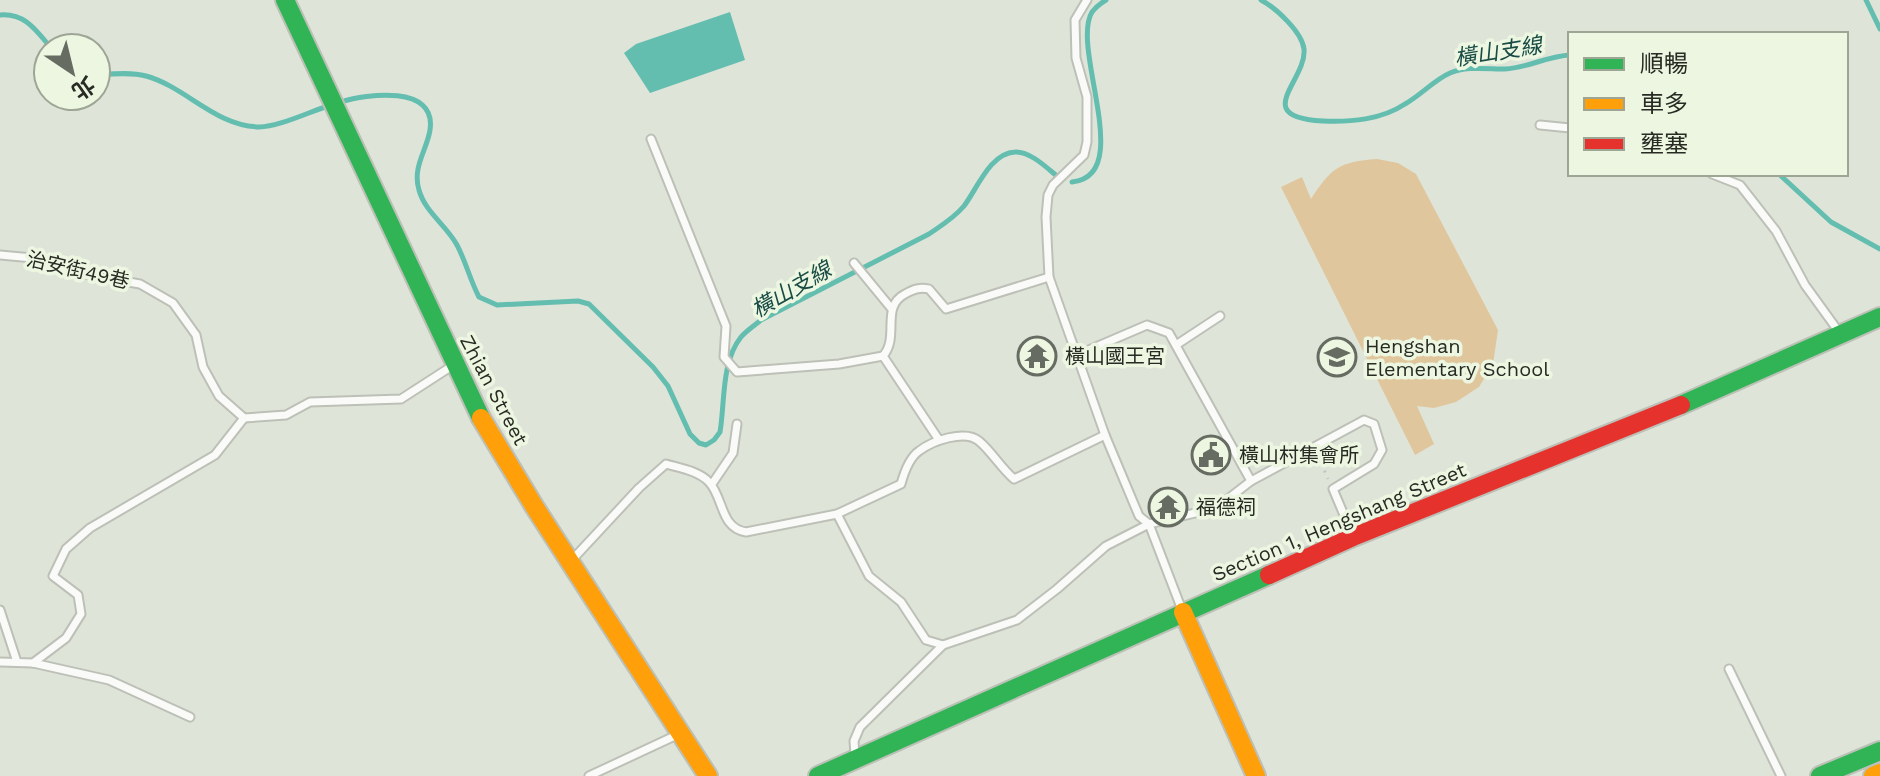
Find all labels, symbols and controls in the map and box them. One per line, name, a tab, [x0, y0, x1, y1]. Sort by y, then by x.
north arrow	[32, 32, 112, 112]
water label: 橫山支線	[1453, 32, 1546, 71]
legend	[1568, 32, 1848, 176]
text: 順暢	[1640, 50, 1688, 78]
text: 北	[67, 71, 99, 105]
text: 車多	[1640, 90, 1688, 118]
text: 壅塞	[1640, 130, 1688, 158]
street label: 治安街49巷	[24, 247, 132, 293]
water label: 橫山支線	[747, 255, 838, 322]
street label: Zhian Street	[455, 331, 533, 450]
place label: Hengshan Elementary School	[1365, 334, 1549, 381]
temple icon: 橫山國王宮	[1016, 335, 1058, 377]
school or university icon: Hengshan Elementary School	[1316, 336, 1358, 378]
place label: 橫山國王宮	[1065, 344, 1165, 368]
public building icon: 橫山村集會所	[1190, 434, 1232, 476]
place label: 橫山村集會所	[1239, 443, 1359, 467]
street label: Section 1, Hengshang Street	[1208, 457, 1470, 586]
temple icon: 福德祠	[1147, 486, 1189, 528]
place label: 福德祠	[1196, 495, 1256, 519]

